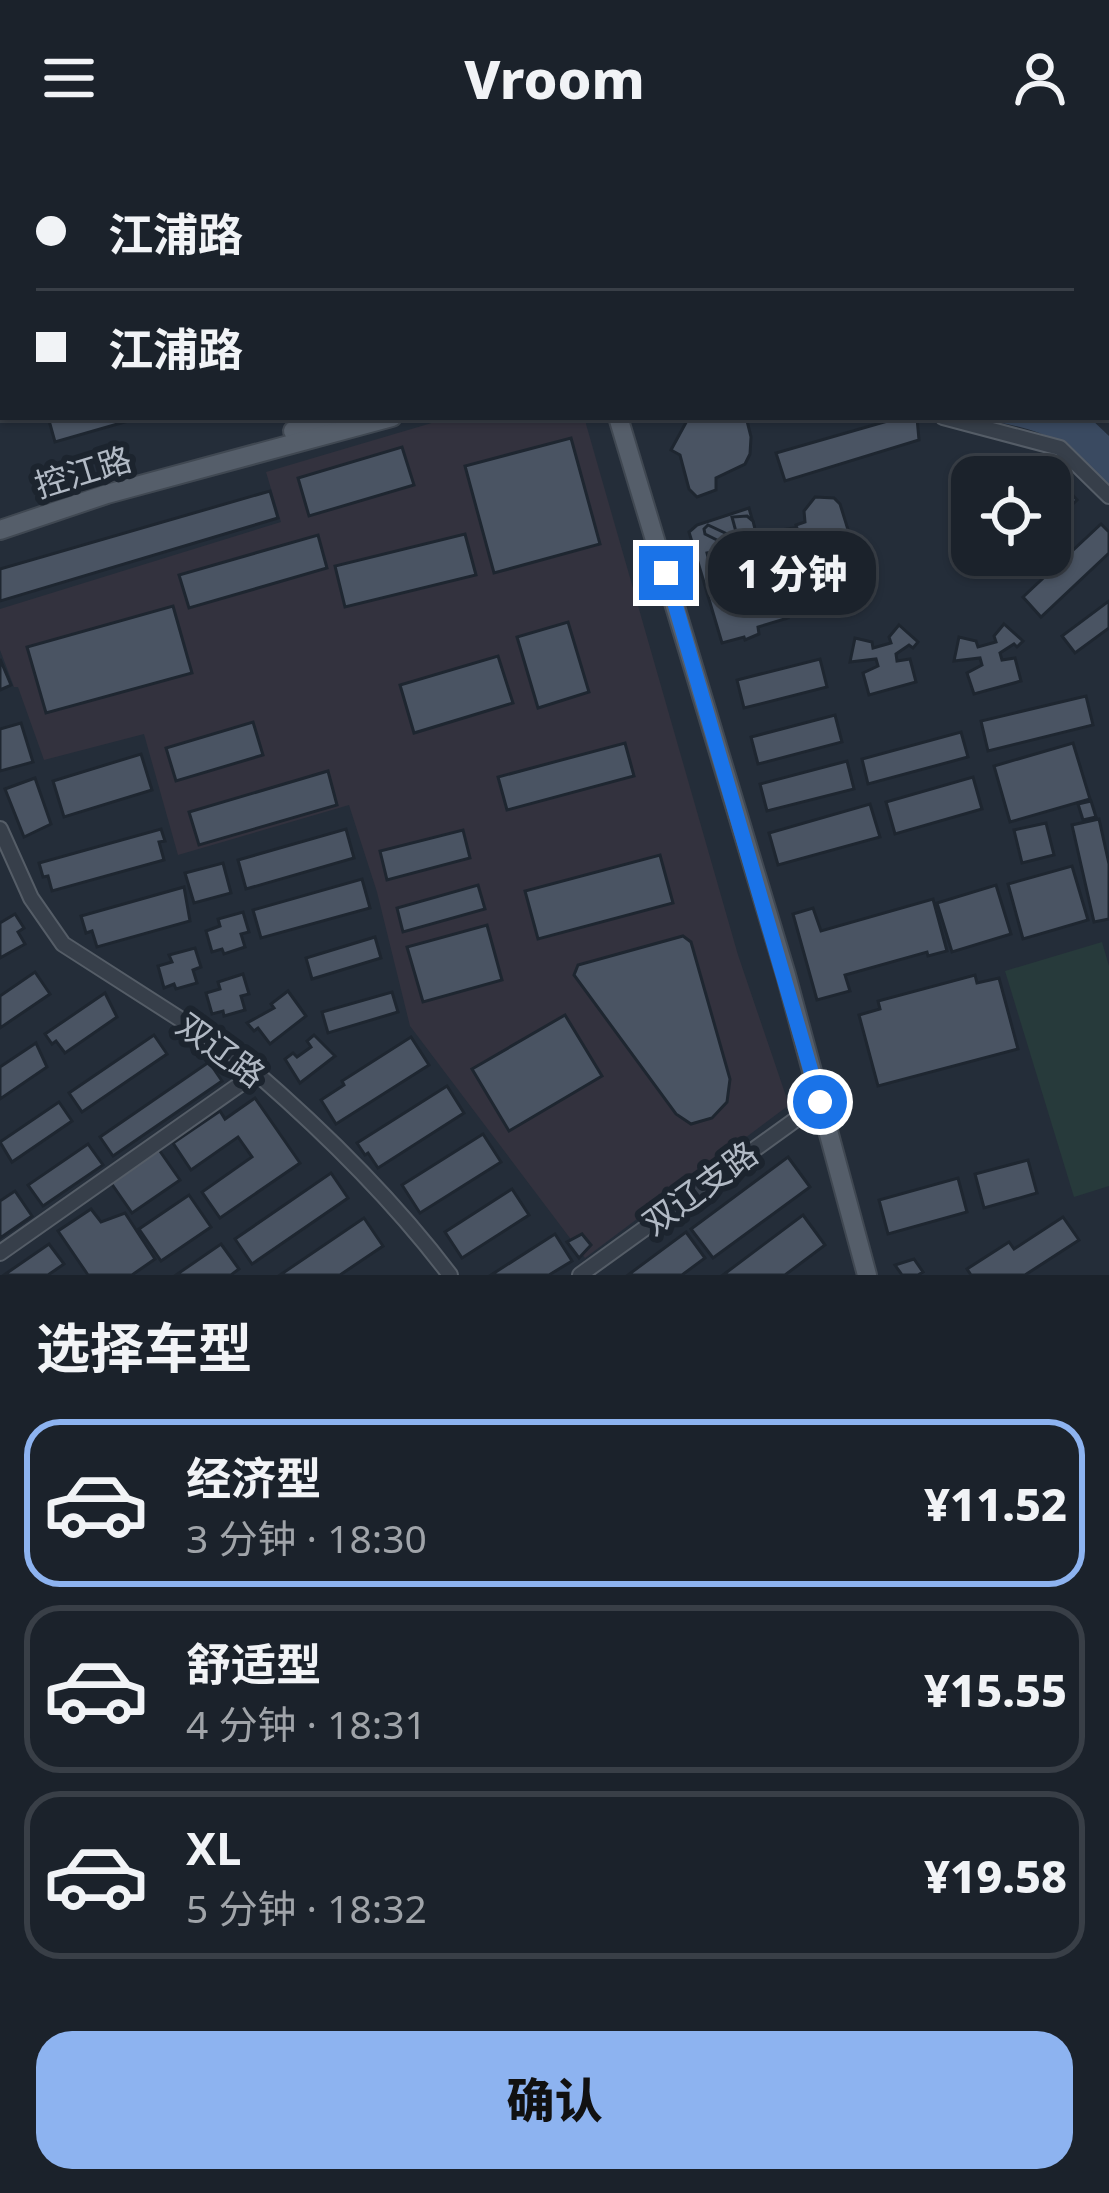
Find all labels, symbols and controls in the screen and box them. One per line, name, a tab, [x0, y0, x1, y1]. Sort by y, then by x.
text: Vroom	[464, 41, 645, 115]
icon: menu	[36, 45, 102, 111]
icon: person	[1007, 45, 1073, 111]
text: 江浦路	[108, 203, 243, 264]
text: 江浦路	[108, 318, 243, 379]
street label: 控江路	[29, 436, 137, 508]
map controls	[951, 456, 1071, 576]
button: locate	[951, 456, 1071, 576]
callout: 1 分钟	[708, 531, 876, 615]
route end	[639, 546, 693, 600]
text: 1 分钟	[737, 546, 847, 599]
street label: 双辽路	[168, 1002, 275, 1097]
route start	[793, 1075, 847, 1129]
street label: 双辽支路	[633, 1131, 766, 1245]
text: 选择车型	[36, 1310, 252, 1384]
text: 经济型	[186, 1447, 321, 1508]
icon: car	[42, 1449, 150, 1557]
text: ¥11.52	[924, 1473, 1067, 1534]
text: 3 分钟 · 18:30	[186, 1511, 427, 1564]
text: 舒适型	[186, 1633, 321, 1694]
icon: car	[42, 1635, 150, 1743]
text: ¥15.55	[924, 1659, 1067, 1720]
text: 4 分钟 · 18:31	[186, 1697, 427, 1750]
text: XL	[186, 1817, 241, 1878]
icon: car	[42, 1821, 150, 1929]
text: ¥19.58	[924, 1845, 1067, 1906]
text: 5 分钟 · 18:32	[186, 1881, 427, 1934]
button: 确认	[36, 2031, 1073, 2169]

